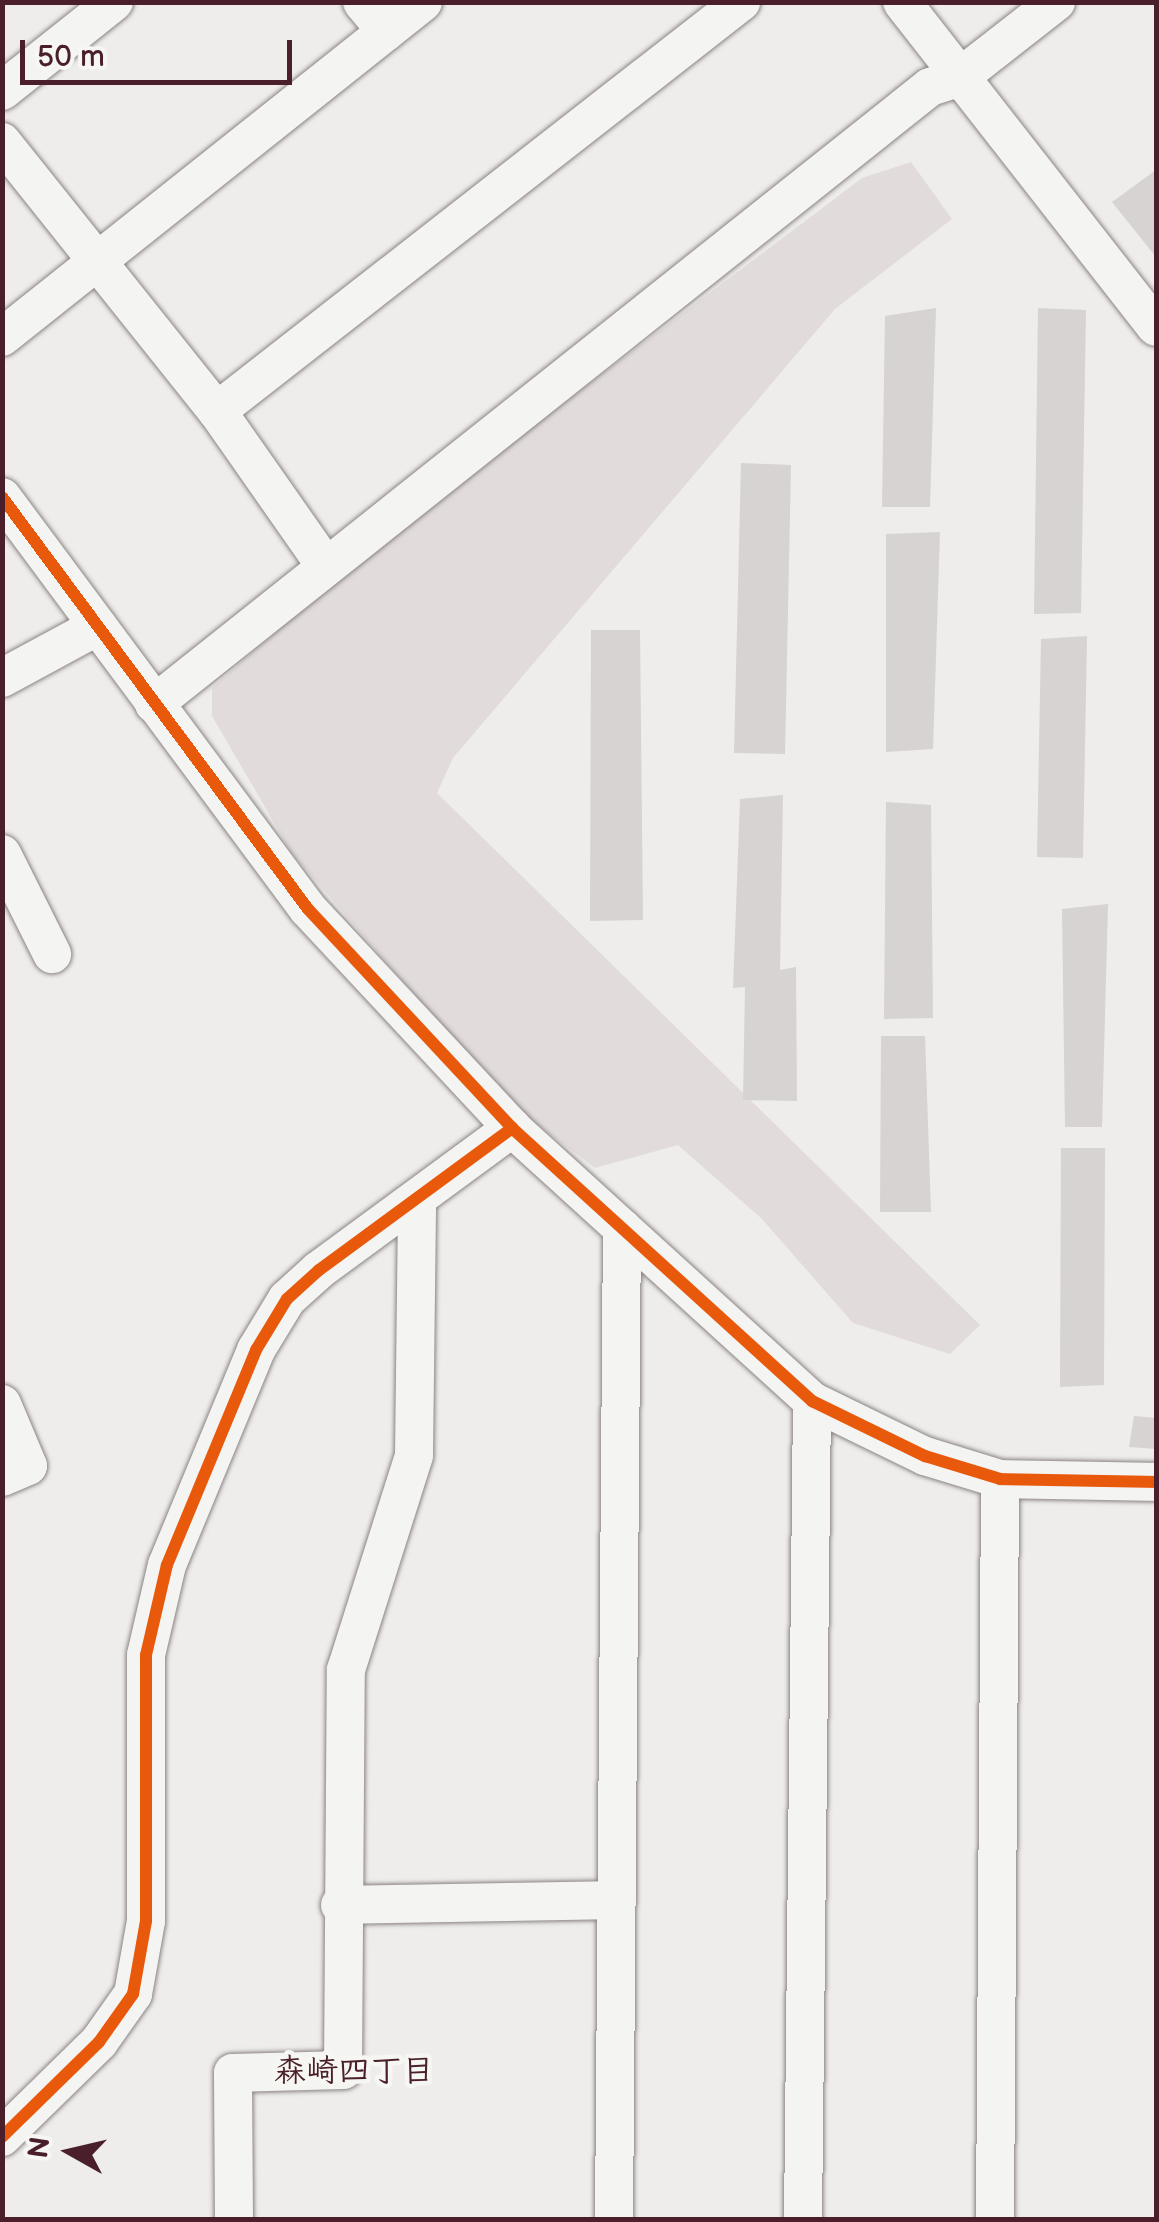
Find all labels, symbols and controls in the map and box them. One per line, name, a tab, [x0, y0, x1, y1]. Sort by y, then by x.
scale bar	[25, 20, 298, 82]
text: 50 m	[37, 39, 105, 75]
district label: 森崎四丁目	[274, 2053, 434, 2091]
north arrow	[20, 2102, 120, 2202]
text: N	[22, 2135, 58, 2160]

